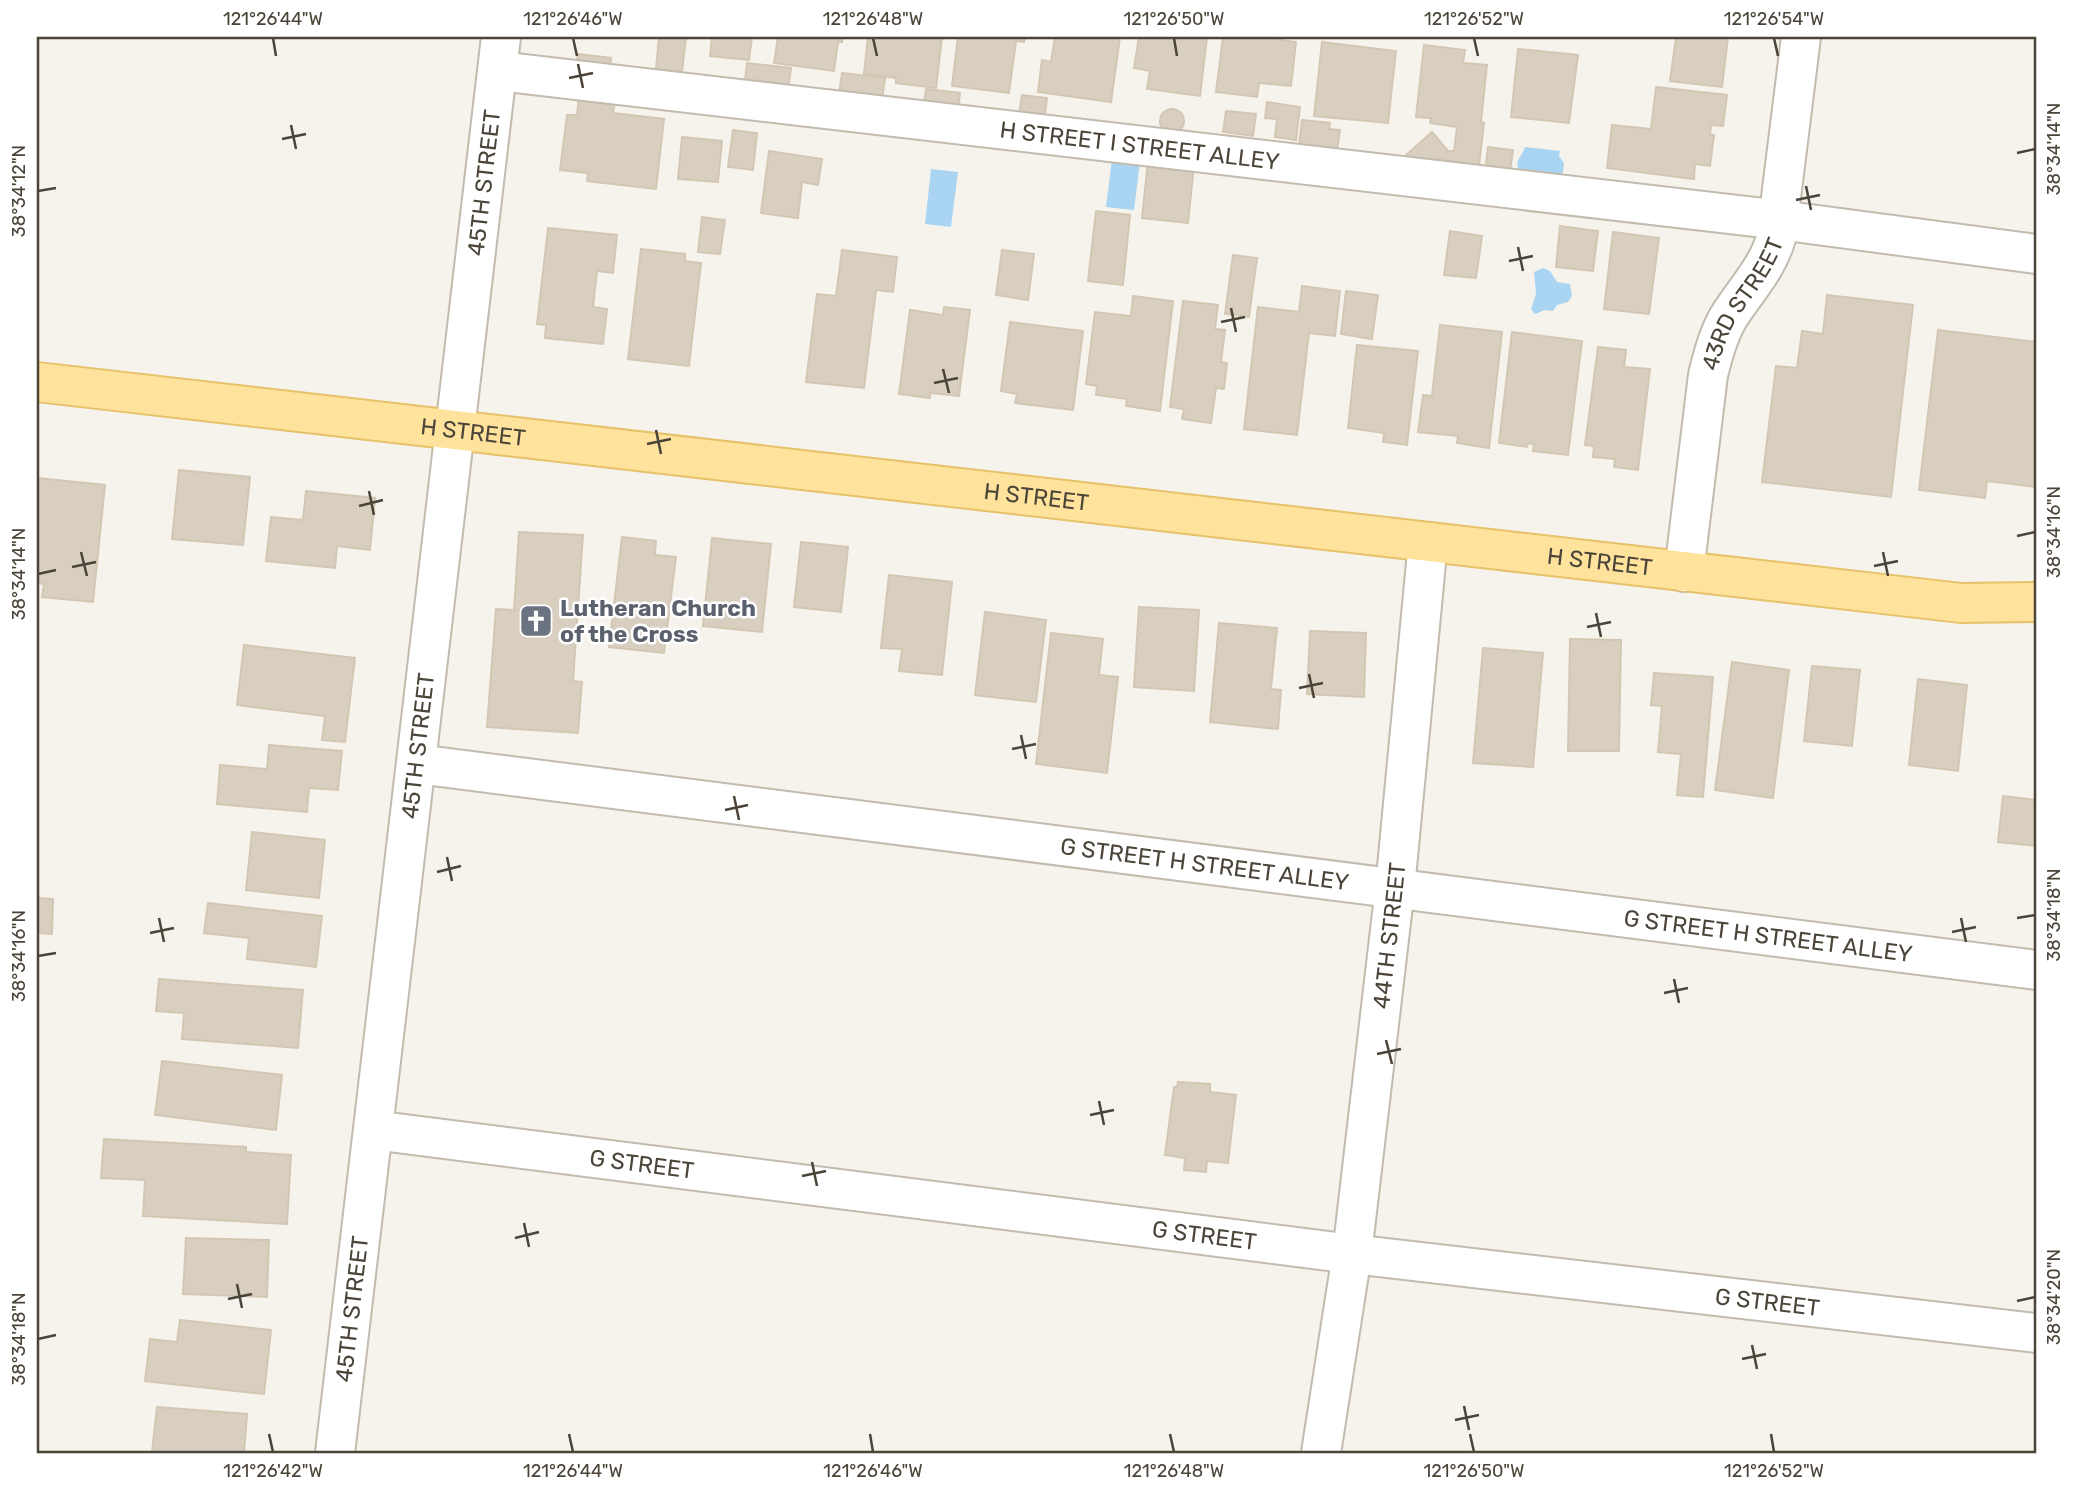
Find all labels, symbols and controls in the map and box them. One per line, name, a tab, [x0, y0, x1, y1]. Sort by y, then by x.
text: 121°26'44"W	[223, 8, 323, 30]
text: 121°26'46"W	[523, 8, 623, 30]
text: 121°26'48"W	[823, 8, 923, 30]
text: 121°26'50"W	[1124, 8, 1224, 30]
text: 121°26'52"W	[1424, 8, 1524, 30]
text: 121°26'54"W	[1724, 8, 1824, 30]
text: 38°34'14"N	[2043, 103, 2065, 195]
street label: 45TH STREET	[461, 108, 506, 257]
street label: H STREET I STREET ALLEY	[998, 115, 1281, 176]
text: 38°34'12"N	[8, 145, 30, 237]
street label: 43RD STREET	[1696, 234, 1789, 373]
street label: H STREET	[419, 412, 527, 452]
street label: H STREET	[982, 477, 1091, 517]
text: 38°34'16"N	[2043, 486, 2065, 578]
text: 38°34'14"N	[8, 528, 30, 620]
street label: H STREET	[1546, 542, 1654, 581]
place label: Lutheran Church of the Cross	[560, 594, 756, 648]
church icon: Lutheran Church of the Cross	[517, 602, 555, 640]
street label: 45TH STREET	[395, 671, 440, 821]
street label: G STREET H STREET ALLEY	[1059, 832, 1351, 896]
street label: 44TH STREET	[1367, 861, 1411, 1010]
text: 38°34'18"N	[2043, 868, 2065, 962]
street label: G STREET H STREET ALLEY	[1622, 904, 1914, 968]
text: 38°34'16"N	[8, 910, 30, 1002]
street label: G STREET	[588, 1144, 696, 1185]
street label: G STREET	[1150, 1215, 1258, 1256]
street label: 45TH STREET	[329, 1234, 374, 1384]
text: 38°34'20"N	[2043, 1249, 2065, 1345]
street label: G STREET	[1714, 1282, 1821, 1322]
text: 38°34'18"N	[8, 1292, 30, 1386]
text: 121°26'42"W	[223, 1460, 323, 1482]
text: 121°26'44"W	[523, 1460, 623, 1482]
text: 121°26'46"W	[823, 1460, 923, 1482]
text: 121°26'48"W	[1124, 1460, 1224, 1482]
text: 121°26'50"W	[1424, 1460, 1524, 1482]
text: 121°26'52"W	[1724, 1460, 1824, 1482]

